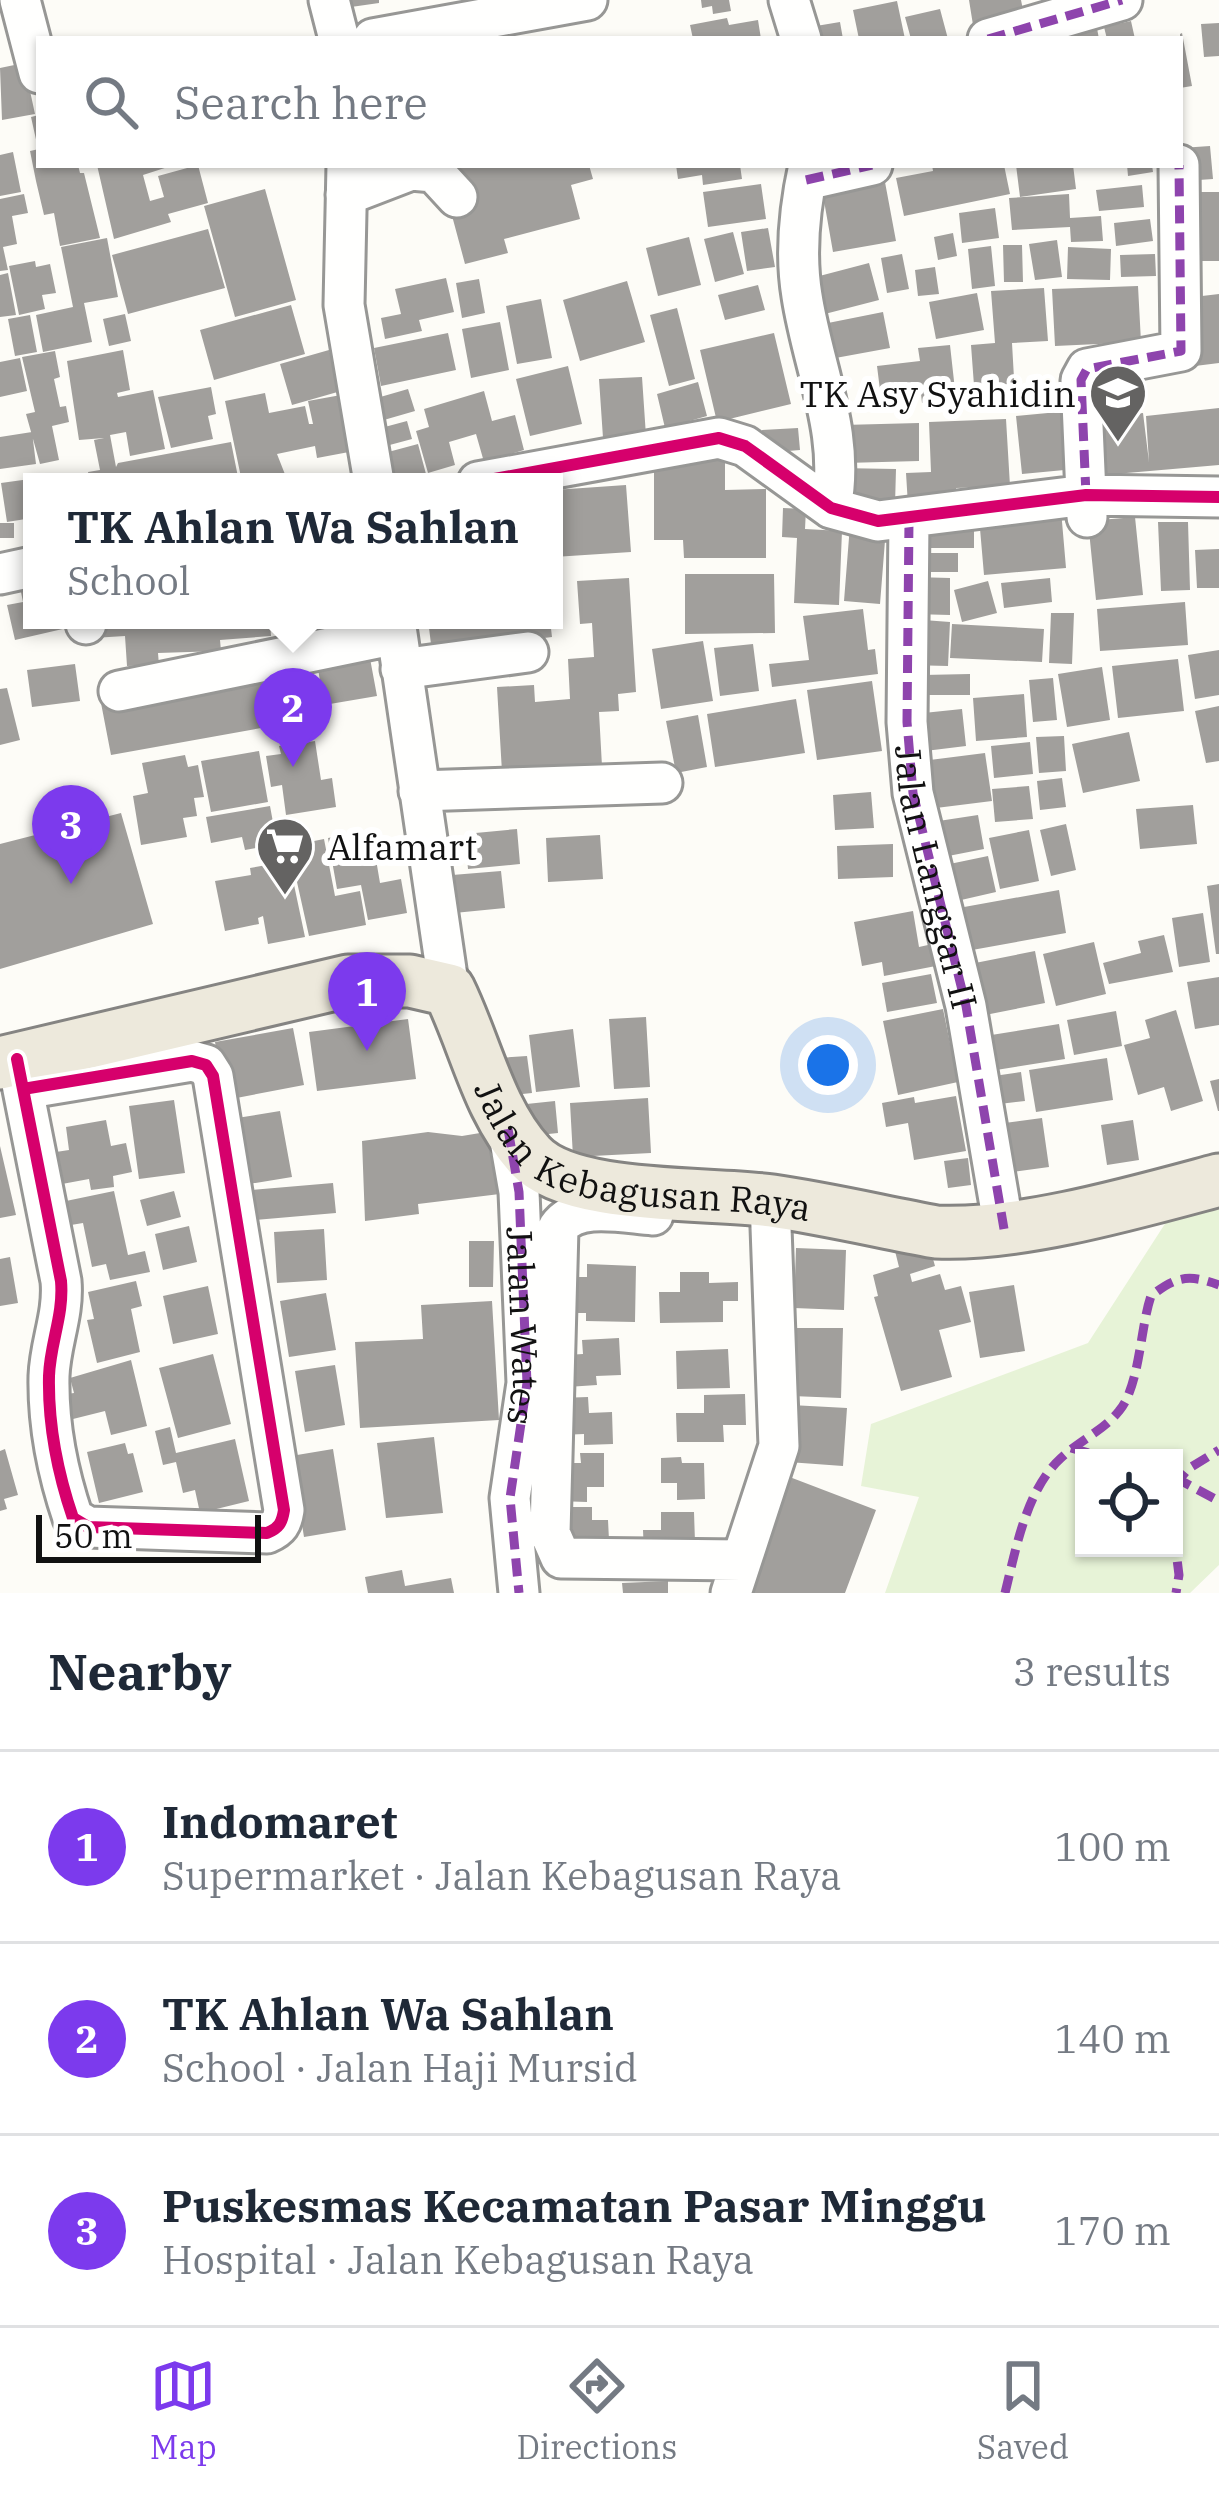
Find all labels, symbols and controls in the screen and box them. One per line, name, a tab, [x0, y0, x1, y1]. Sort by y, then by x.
search box	[36, 36, 1183, 168]
icon: search	[78, 69, 144, 135]
text: Search here	[174, 73, 428, 131]
school or university icon: TK Asy Syahidin	[1087, 362, 1149, 444]
place label: TK Asy Syahidin	[799, 370, 1076, 417]
popup	[23, 473, 563, 629]
text: TK Ahlan Wa Sahlan	[67, 497, 519, 555]
text: School	[67, 555, 190, 606]
pin: 2	[254, 668, 332, 767]
street label: Jalan Langgar II	[886, 743, 989, 1014]
pin: 3	[32, 785, 110, 884]
supermarket icon: Alfamart	[254, 815, 316, 897]
place label: Alfamart	[327, 823, 477, 870]
pin: 1	[328, 952, 406, 1051]
your location	[798, 1035, 858, 1095]
street label: Jalan Kebagusan Raya	[465, 1073, 815, 1230]
street label: Jalan Wates	[497, 1225, 551, 1429]
map controls	[1075, 1449, 1183, 1557]
button: locate	[1075, 1449, 1183, 1557]
scale bar	[36, 1509, 261, 1562]
text: 50 m	[54, 1514, 133, 1557]
text: Nearby	[48, 1638, 232, 1704]
text: 3 results	[1013, 1646, 1171, 1697]
text: Indomaret	[162, 1792, 398, 1850]
text: 1	[75, 1821, 99, 1872]
text: 100 m	[1055, 1821, 1171, 1872]
text: Supermarket · Jalan Kebagusan Raya	[162, 1850, 841, 1901]
text: TK Ahlan Wa Sahlan	[162, 1984, 614, 2042]
text: 2	[75, 2013, 99, 2064]
text: 140 m	[1055, 2013, 1171, 2064]
text: School · Jalan Haji Mursid	[162, 2042, 638, 2093]
text: Puskesmas Kecamatan Pasar Minggu	[162, 2176, 986, 2234]
text: 3	[75, 2205, 99, 2256]
text: 170 m	[1055, 2205, 1171, 2256]
text: Hospital · Jalan Kebagusan Raya	[162, 2234, 754, 2285]
tab: Map	[150, 2353, 217, 2468]
tab: Directions	[516, 2353, 677, 2468]
tab: Saved	[977, 2353, 1069, 2468]

